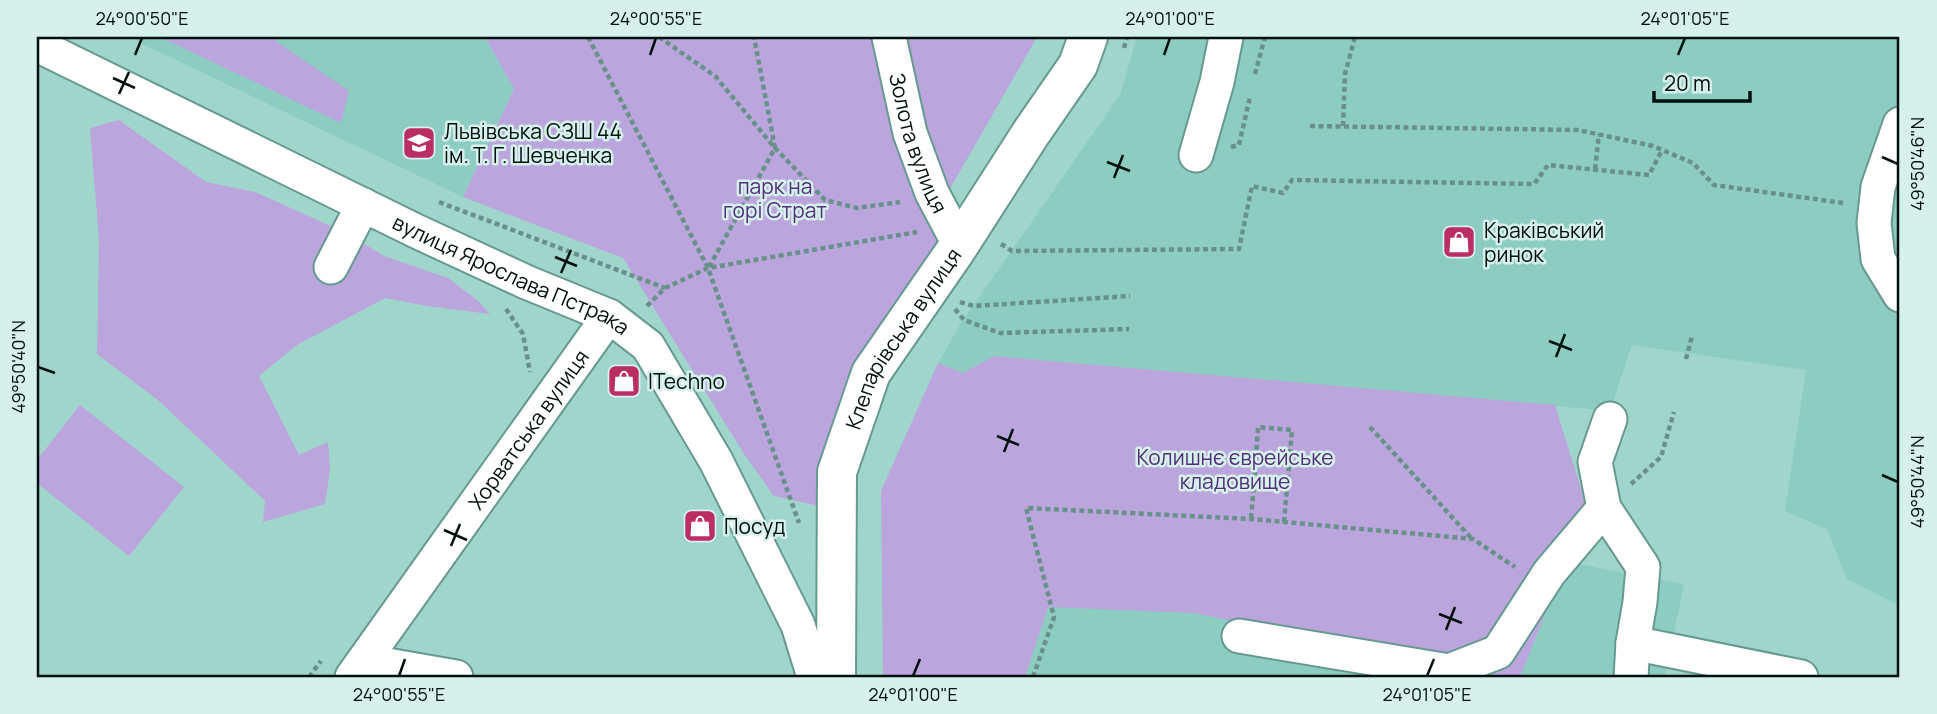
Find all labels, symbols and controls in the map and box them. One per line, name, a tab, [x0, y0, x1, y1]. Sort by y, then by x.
text: 24°00'50"E	[95, 6, 189, 30]
text: 24°00'55"E	[610, 6, 702, 30]
text: 24°01'00"E	[1125, 6, 1215, 30]
text: 24°01'05"E	[1640, 6, 1730, 30]
scale bar	[1654, 60, 1750, 104]
text: 20 m	[1664, 69, 1711, 97]
street label: Золота вулиця	[883, 70, 954, 218]
place label: Львівська СЗШ 44 ім. Т. Г. Шевченка	[444, 117, 622, 169]
text: 49°50'46"N	[1905, 117, 1929, 211]
school or university icon: Львівська СЗШ 44 ім. Т. Г. Шевченка	[400, 124, 438, 162]
park label: парк на горі Страт	[723, 172, 827, 224]
street label: вулиця Ярослава Пстрака	[388, 208, 636, 341]
place label: Краківський ринок	[1484, 216, 1604, 268]
shop icon: Краківський ринок	[1440, 223, 1478, 261]
street label: Клепарівська вулиця	[839, 242, 967, 433]
text: 49°50'40"N	[6, 320, 30, 414]
street label: Хорватська вулиця	[462, 344, 595, 515]
shop icon: ITechno	[605, 362, 643, 400]
place label: ITechno	[648, 367, 725, 395]
text: 49°50'44"N	[1905, 436, 1929, 529]
park label: Колишнє єврейське кладовище	[1137, 443, 1333, 495]
shop icon: Посуд	[681, 507, 719, 545]
place label: Посуд	[724, 512, 785, 540]
text: 24°00'55"E	[353, 682, 445, 706]
text: 24°01'00"E	[868, 682, 958, 706]
text: 24°01'05"E	[1382, 682, 1472, 706]

